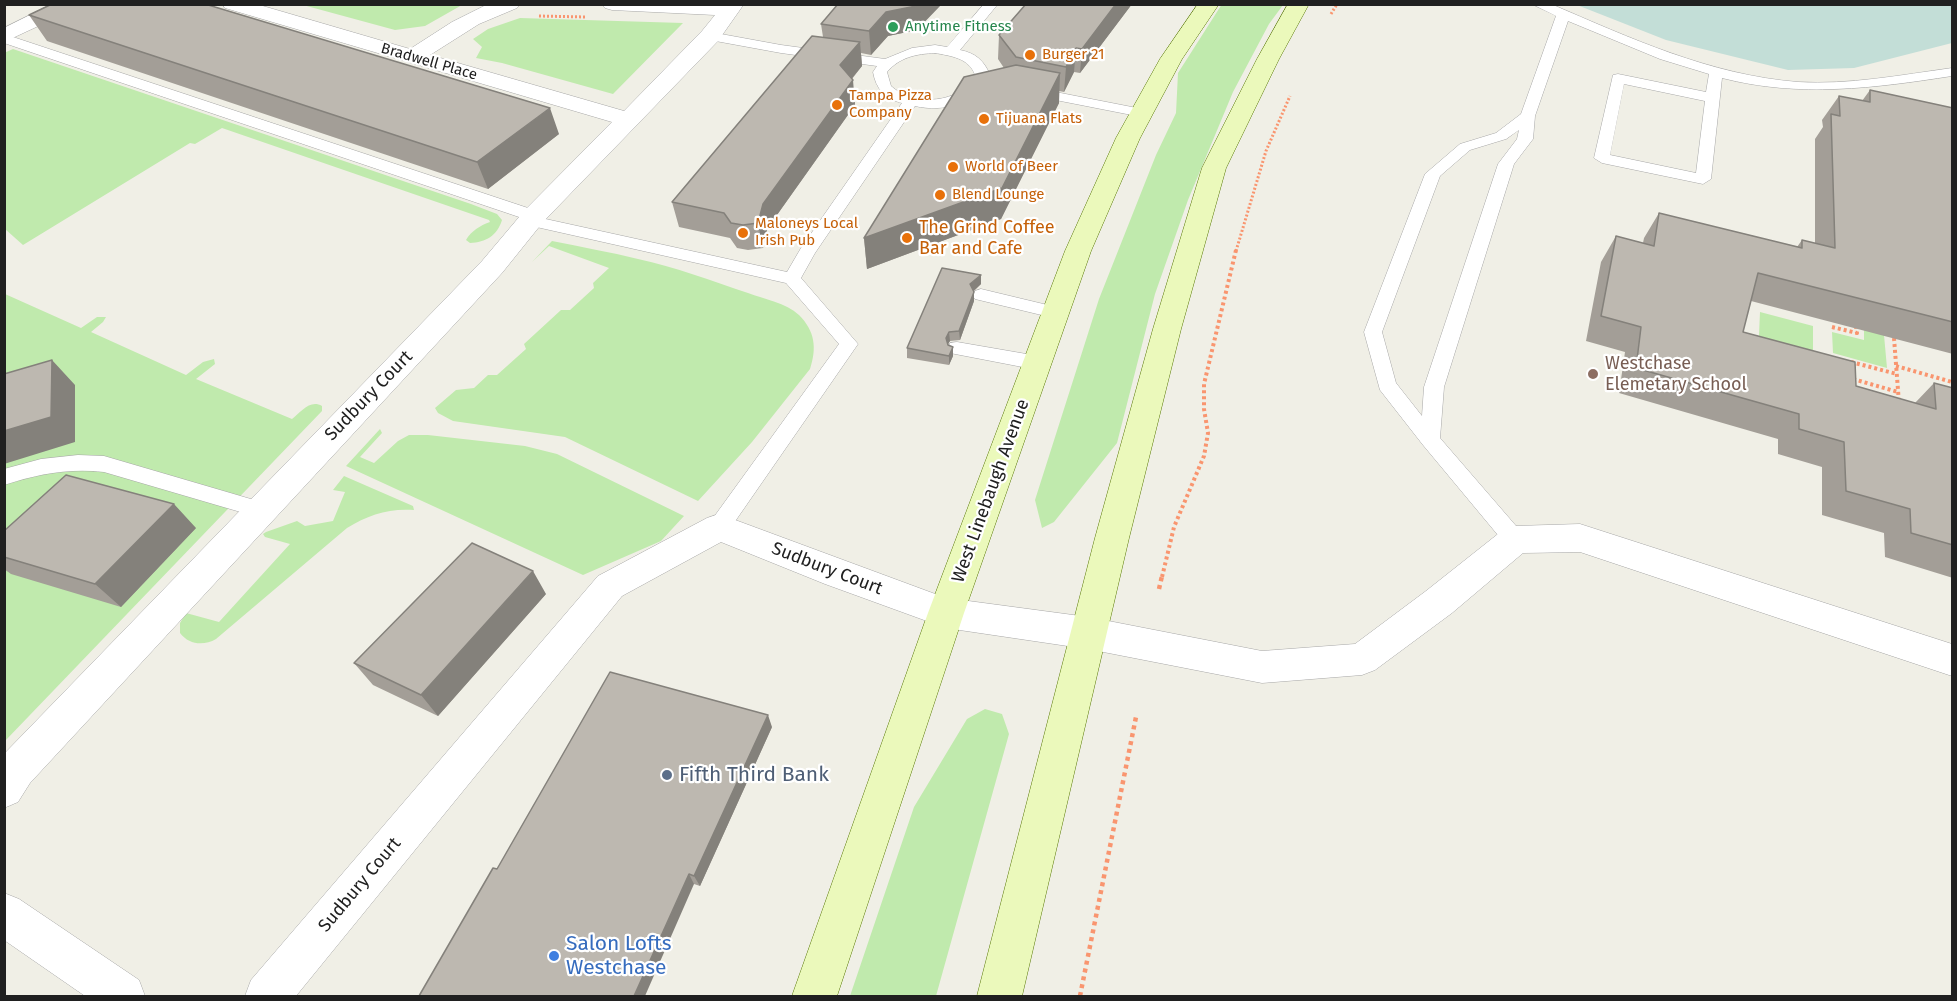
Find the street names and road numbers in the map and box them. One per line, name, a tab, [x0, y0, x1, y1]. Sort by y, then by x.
street label: Bradwell Place	[379, 40, 479, 84]
street label: Sudbury Court	[321, 346, 417, 446]
street label: West Linebaugh Avenue	[948, 396, 1034, 586]
street label: Sudbury Court	[769, 538, 885, 600]
street label: Sudbury Court	[314, 833, 406, 937]

